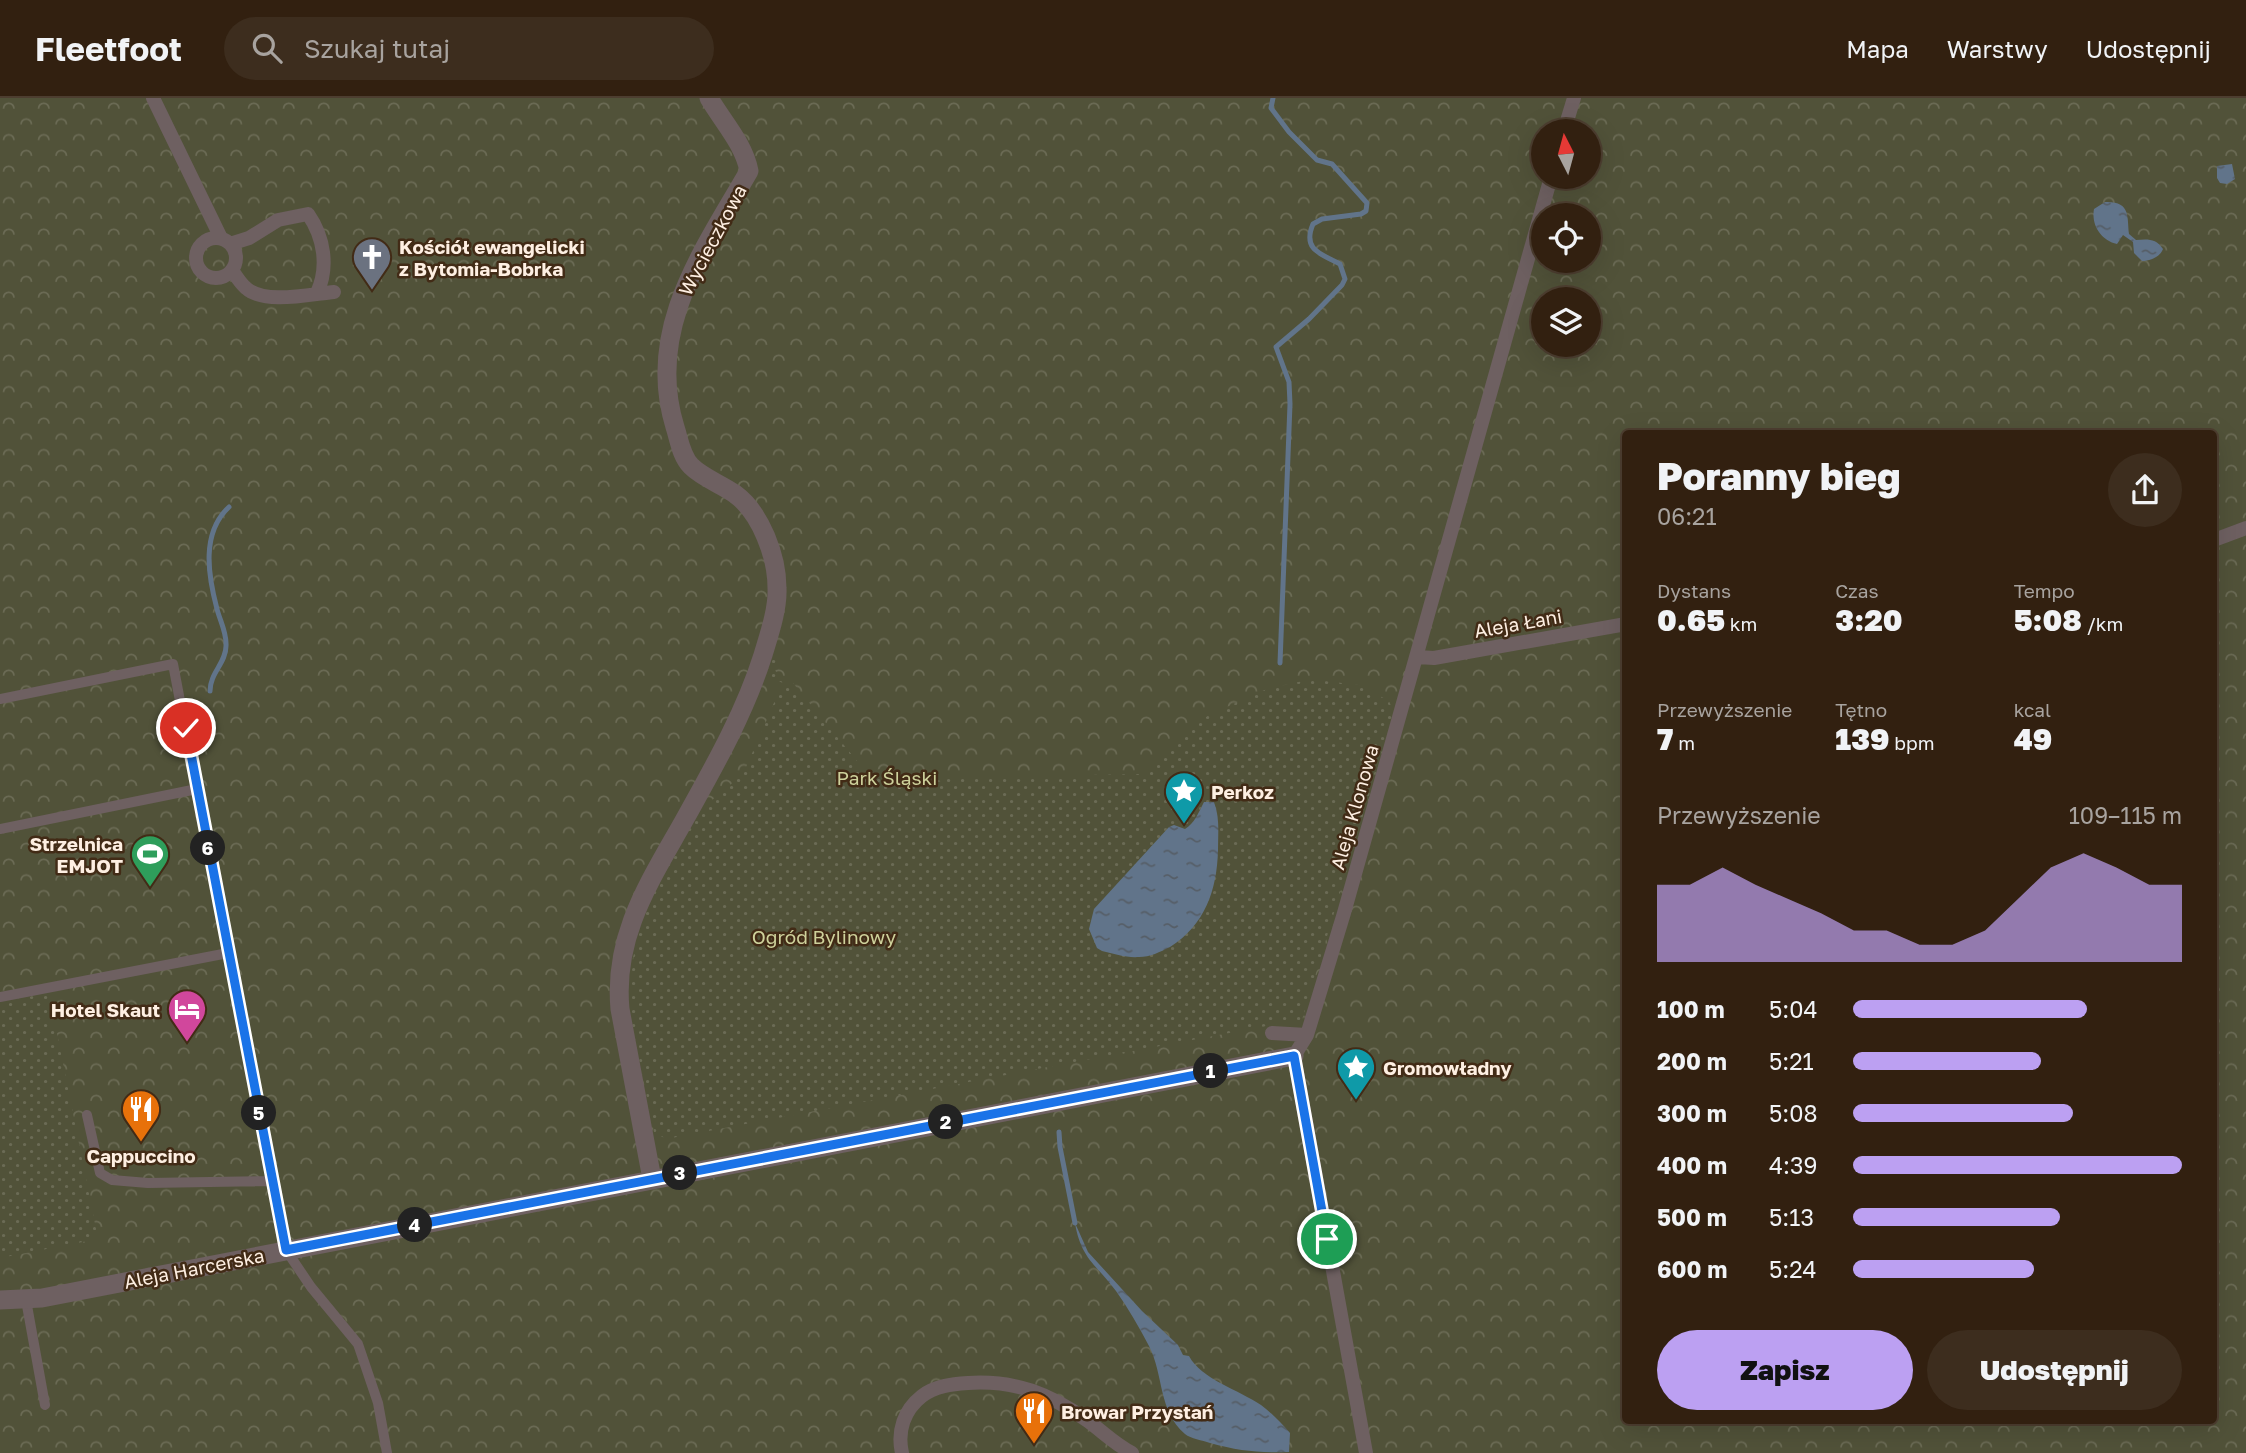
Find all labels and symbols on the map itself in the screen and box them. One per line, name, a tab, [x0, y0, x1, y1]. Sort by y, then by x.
north arrow	[1531, 119, 1601, 189]
street label: Wycieczkowa	[673, 181, 751, 299]
place label: Kościół ewangelicki z Bytomia-Bobrka	[399, 235, 585, 280]
church icon: Kościół ewangelicki z Bytomia-Bobrka	[351, 236, 393, 291]
street label: Aleja Łani	[1472, 604, 1564, 642]
pin	[156, 698, 216, 758]
street label: Aleja Klonowa	[1325, 742, 1383, 872]
park label: Park Śląski	[837, 766, 937, 789]
place icon: Perkoz	[1163, 770, 1205, 825]
place label: Perkoz	[1211, 780, 1274, 803]
pin: 6	[190, 830, 226, 866]
place label: Strzelnica EMJOT	[29, 832, 123, 877]
sports icon: Strzelnica EMJOT	[129, 833, 171, 888]
park label: Ogród Bylinowy	[752, 925, 897, 948]
hotel icon: Hotel Skaut	[166, 988, 208, 1043]
place label: Hotel Skaut	[51, 998, 160, 1021]
place icon: Gromowładny	[1335, 1046, 1377, 1101]
pin: 1	[1194, 1054, 1228, 1088]
place label: Gromowładny	[1383, 1056, 1512, 1079]
restaurant icon: Cappuccino	[120, 1088, 162, 1143]
pin: 5	[242, 1096, 276, 1130]
pin: 2	[928, 1104, 964, 1140]
place label: Cappuccino	[86, 1144, 196, 1167]
pin: 3	[662, 1156, 698, 1190]
pin: 4	[398, 1208, 432, 1242]
pin	[1297, 1209, 1357, 1269]
street label: Aleja Harcerska	[122, 1243, 266, 1293]
restaurant icon: Browar Przystań	[1013, 1390, 1055, 1445]
place label: Browar Przystań	[1061, 1400, 1213, 1423]

